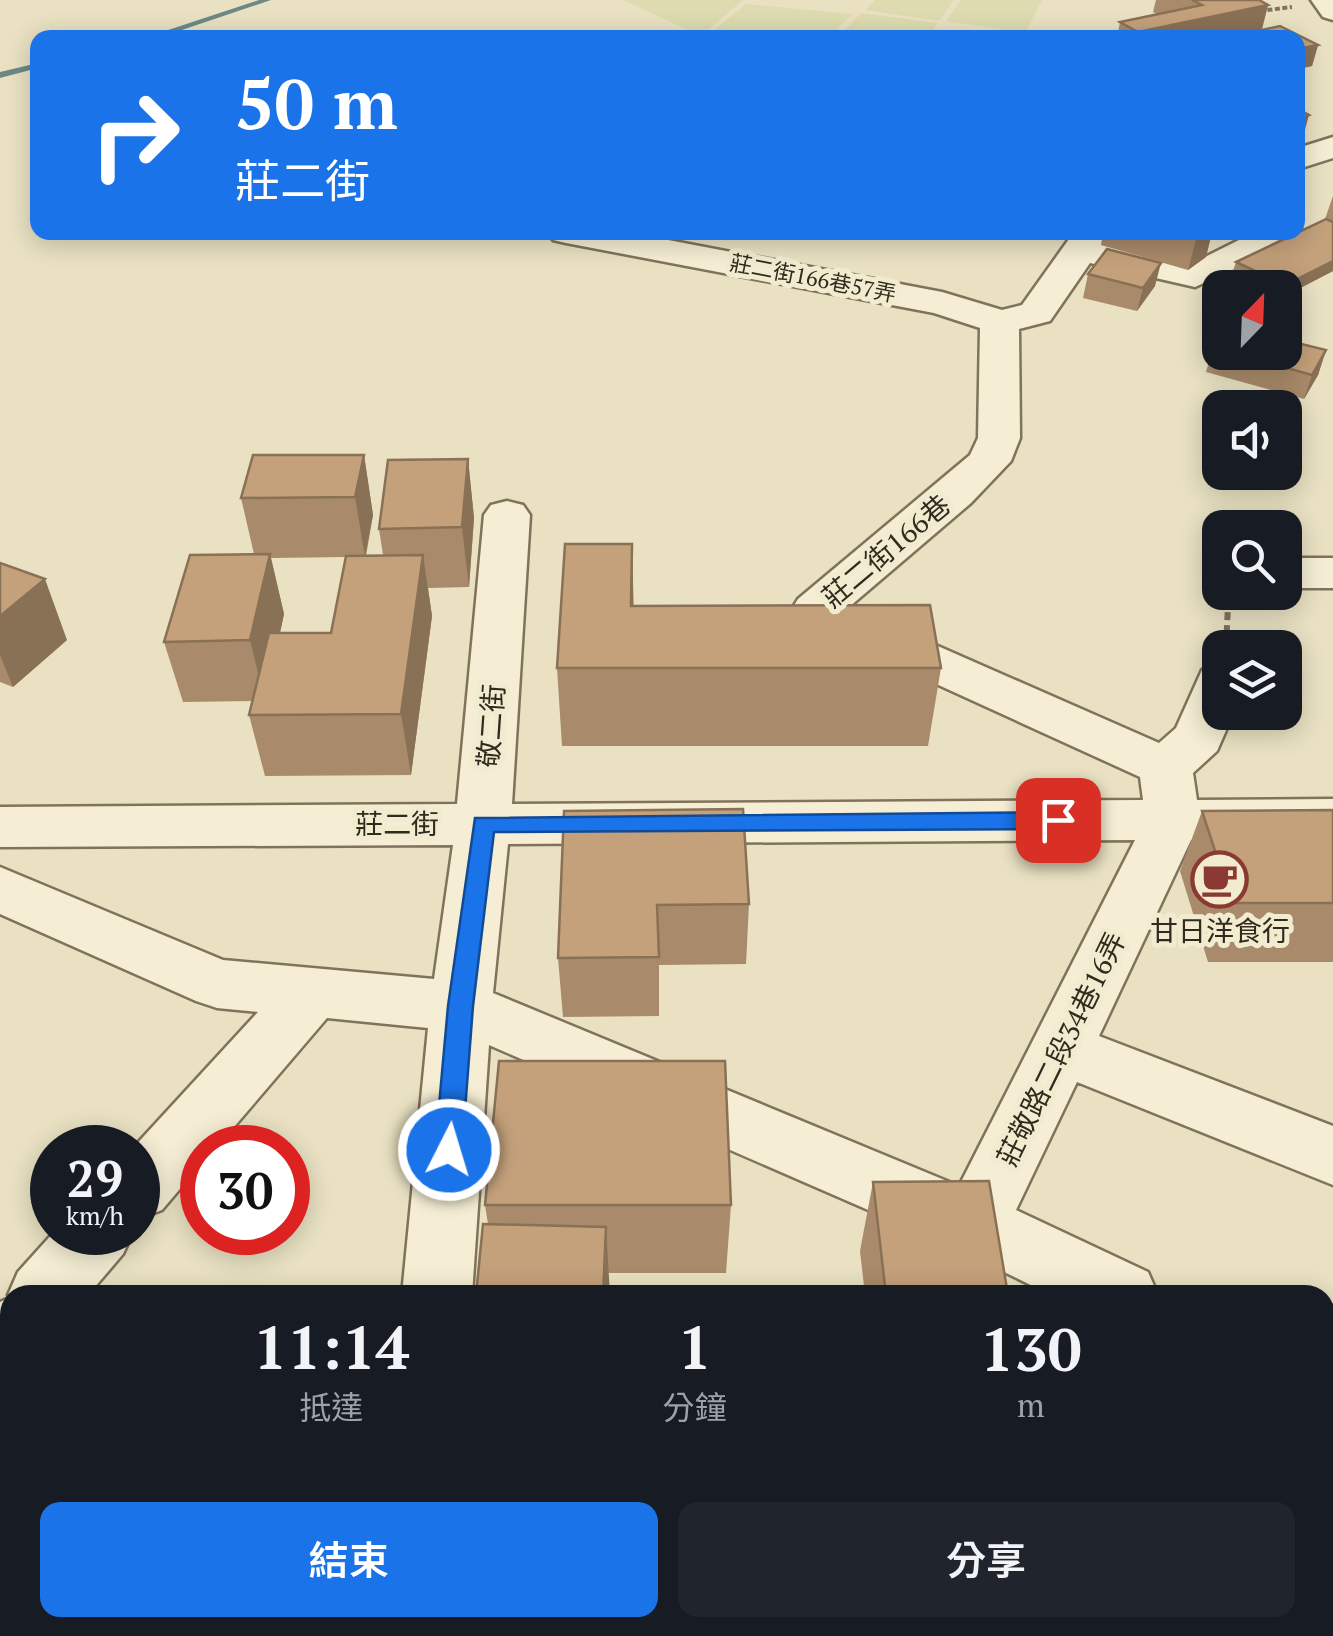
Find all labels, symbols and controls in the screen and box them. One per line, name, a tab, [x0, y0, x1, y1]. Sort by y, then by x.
text: 50 m	[235, 56, 398, 149]
icon: right	[70, 70, 200, 200]
text: 莊二街	[235, 150, 370, 210]
street label: 莊二街166巷57弄	[728, 247, 899, 308]
north arrow	[1202, 270, 1302, 370]
map controls	[1202, 270, 1302, 730]
button: sound	[1202, 390, 1302, 490]
street label: 莊二街166巷	[814, 486, 958, 615]
button: search	[1202, 510, 1302, 610]
button: layers	[1202, 630, 1302, 730]
street label: 敬二街	[469, 683, 512, 769]
pin	[1016, 778, 1101, 863]
icon: arrive	[1031, 793, 1086, 848]
street label: 莊二街	[355, 805, 439, 842]
cafe icon: 甘日洋食行	[1190, 850, 1250, 910]
place label: 甘日洋食行	[1150, 912, 1290, 949]
street label: 莊敬路二段34巷16弄	[988, 926, 1133, 1172]
position arrow	[397, 1098, 501, 1202]
speed limit sign: 30	[180, 1125, 310, 1255]
text: 29	[67, 1145, 123, 1211]
text: km/h	[66, 1199, 124, 1232]
text: 11:14	[253, 1307, 409, 1386]
text: 1	[678, 1307, 712, 1386]
text: 130	[980, 1309, 1082, 1388]
text: m	[1017, 1384, 1045, 1426]
text: 抵達	[299, 1386, 363, 1428]
text: 分鐘	[663, 1386, 727, 1428]
button: 結束	[40, 1502, 658, 1617]
button: 分享	[678, 1502, 1295, 1617]

